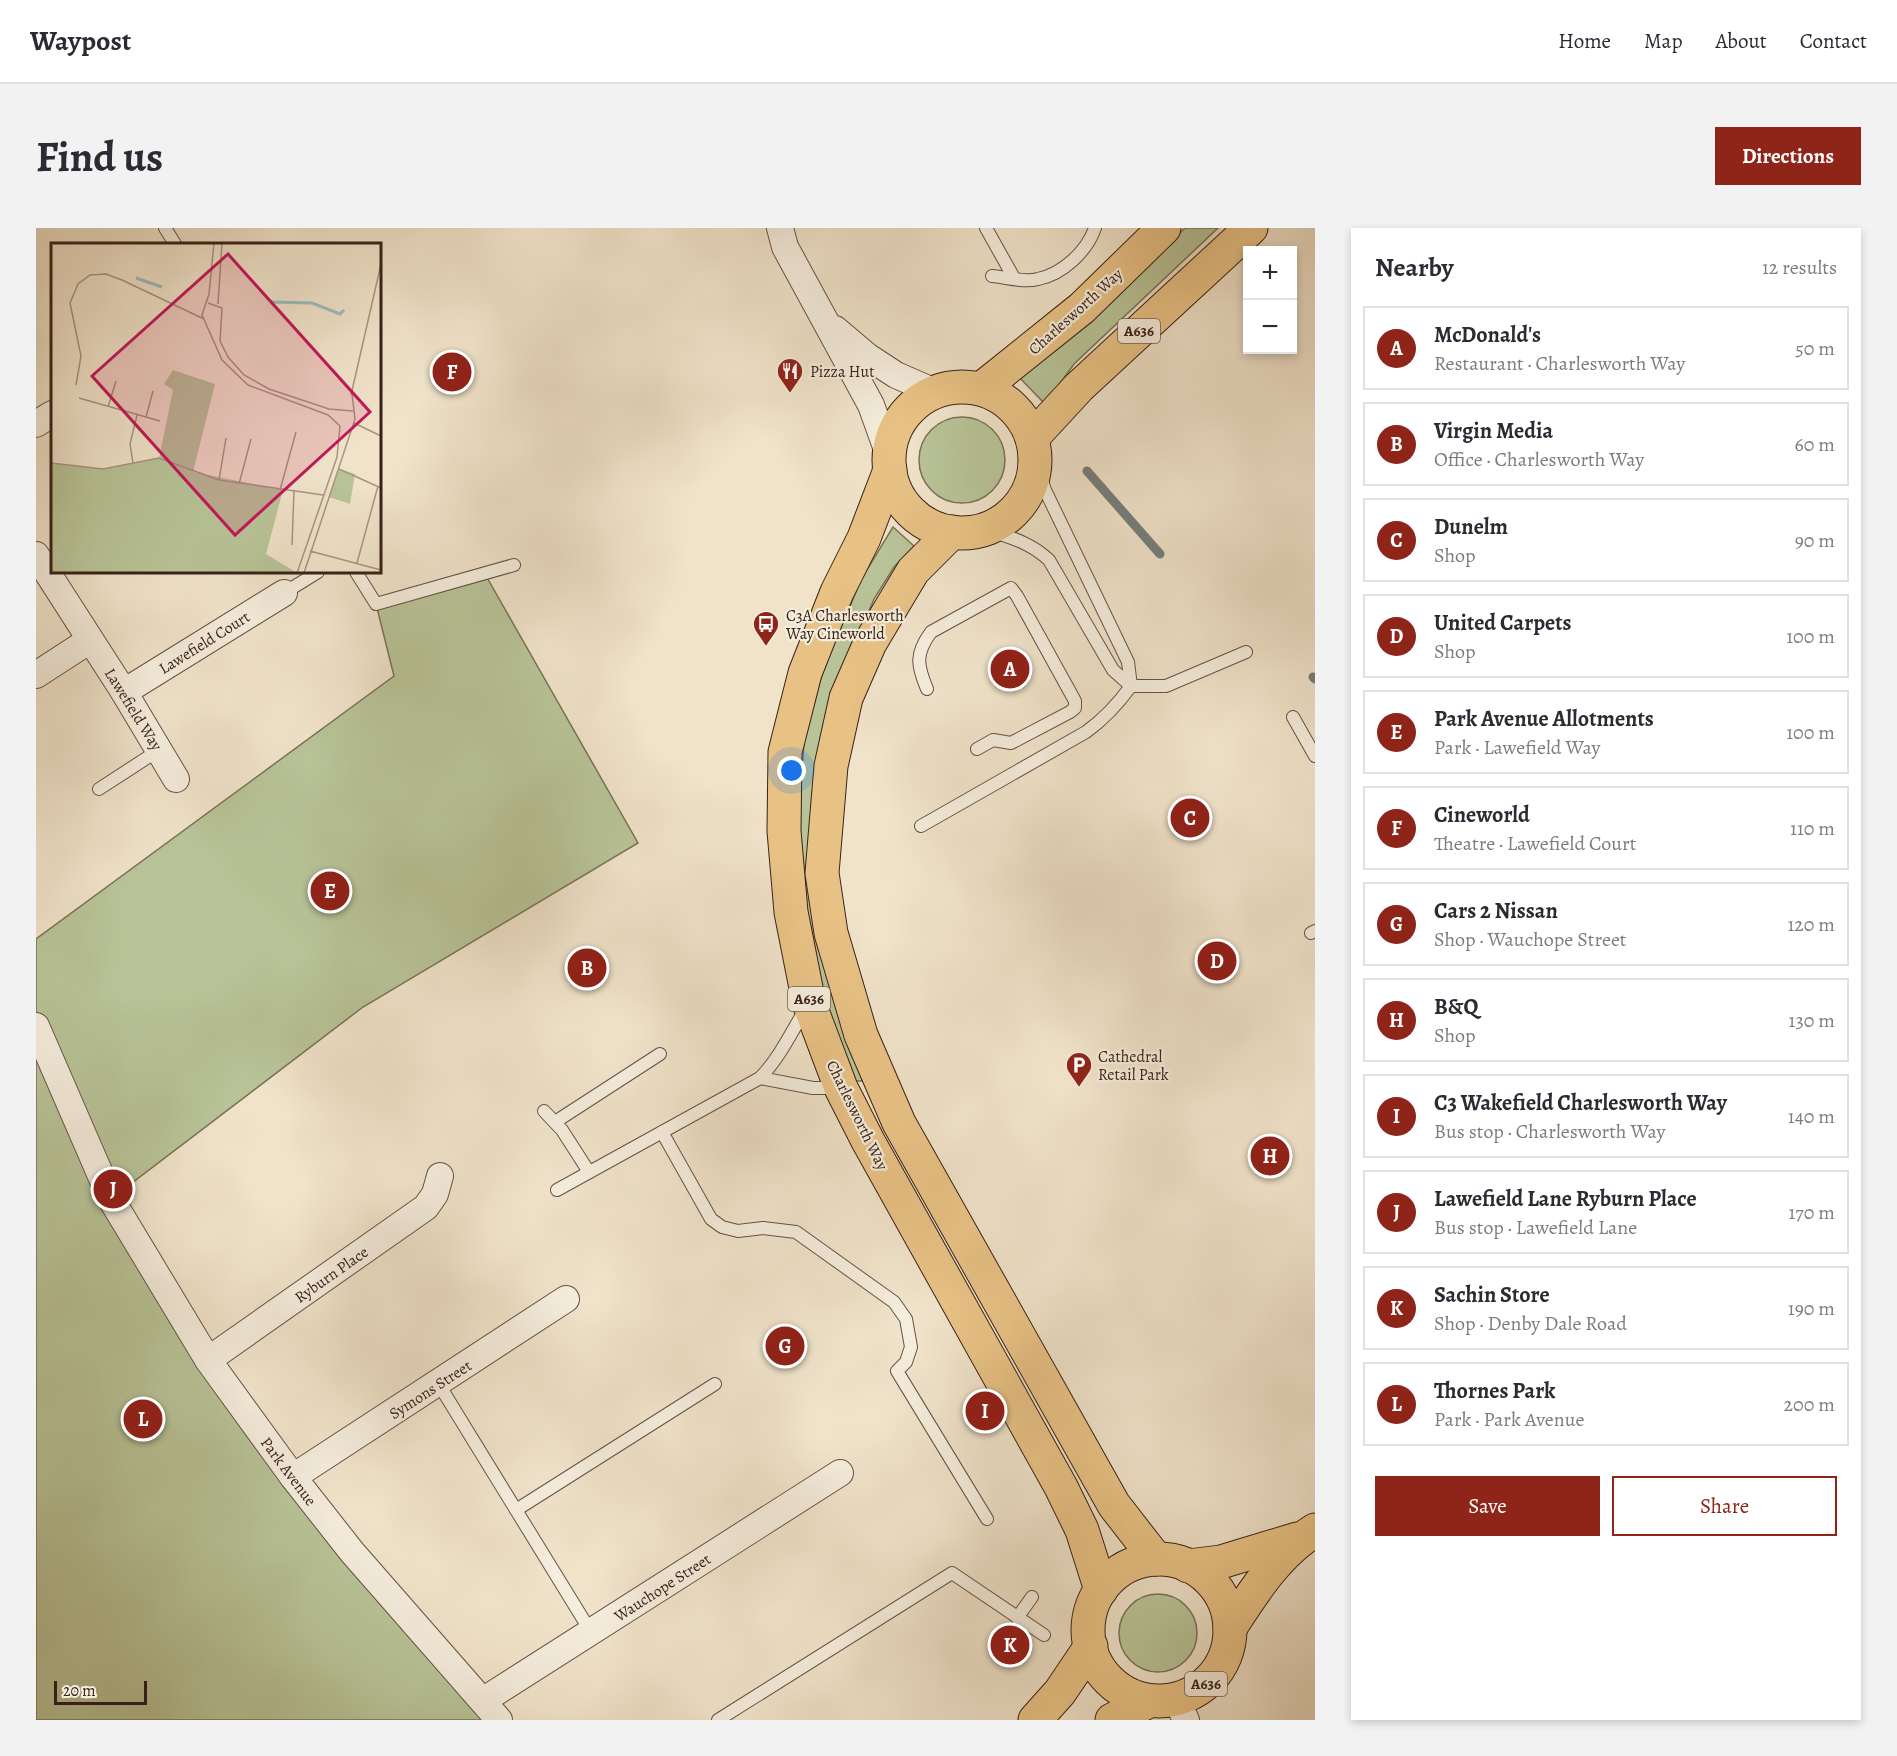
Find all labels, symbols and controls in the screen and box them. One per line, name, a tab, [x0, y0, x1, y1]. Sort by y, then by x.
text: Waypost	[30, 22, 131, 60]
text: Home	[1558, 27, 1611, 55]
text: Map	[1644, 27, 1682, 55]
text: About	[1715, 27, 1767, 55]
text: Contact	[1800, 27, 1867, 55]
button: Directions	[1715, 127, 1861, 185]
text: Find us	[36, 128, 163, 185]
inset map	[51, 243, 381, 573]
map controls	[1243, 246, 1297, 354]
button: +	[1243, 246, 1297, 300]
text: Nearby	[1375, 250, 1454, 285]
text: 12 results	[1762, 254, 1837, 281]
street label: Charlesworth Way	[1024, 263, 1128, 360]
button: −	[1243, 300, 1297, 354]
road number: A636	[1118, 319, 1160, 343]
text: McDonald's	[1434, 320, 1541, 350]
text: A	[1390, 335, 1403, 362]
text: 50 m	[1795, 335, 1835, 362]
pin: F	[432, 350, 472, 394]
text: Restaurant · Charlesworth Way	[1434, 350, 1685, 377]
restaurant icon: Pizza Hut	[775, 356, 805, 394]
place label: Pizza Hut	[810, 361, 875, 383]
text: Virgin Media	[1434, 416, 1553, 446]
text: B	[1390, 431, 1403, 458]
text: 60 m	[1795, 431, 1835, 458]
text: Office · Charlesworth Way	[1434, 446, 1644, 473]
text: Dunelm	[1434, 512, 1508, 542]
text: C	[1390, 527, 1403, 554]
text: 90 m	[1795, 527, 1835, 554]
text: Shop	[1434, 542, 1476, 569]
place label: C3A Charlesworth Way Cineworld	[785, 605, 904, 645]
street label: Lawefield Court	[155, 606, 254, 680]
text: United Carpets	[1434, 608, 1572, 638]
bus stop icon: C3A Charlesworth Way Cineworld	[751, 609, 781, 647]
text: D	[1390, 623, 1403, 650]
text: 100 m	[1786, 623, 1835, 650]
text: Shop	[1434, 638, 1476, 665]
pin: A	[990, 646, 1030, 692]
street label: Lawefield Way	[99, 664, 168, 756]
text: Park Avenue Allotments	[1434, 704, 1654, 734]
text: E	[1391, 719, 1402, 746]
text: 100 m	[1786, 719, 1835, 746]
text: Park · Lawefield Way	[1434, 734, 1600, 761]
your location	[777, 756, 806, 785]
pin: C	[1170, 796, 1210, 840]
text: Cineworld	[1434, 800, 1530, 830]
text: F	[1391, 815, 1402, 842]
text: 110 m	[1790, 815, 1835, 842]
text: Theatre · Lawefield Court	[1434, 830, 1636, 857]
pin: E	[310, 868, 350, 914]
text: Cars 2 Nissan	[1434, 896, 1558, 926]
text: G	[1390, 911, 1403, 938]
text: 120 m	[1787, 911, 1835, 938]
text: Shop · Wauchope Street	[1434, 926, 1626, 953]
pin: D	[1198, 938, 1236, 984]
pin: B	[568, 946, 606, 990]
road number: A636	[788, 987, 830, 1011]
text: B&Q	[1434, 992, 1479, 1022]
text: H	[1389, 1007, 1404, 1034]
text: 130 m	[1789, 1007, 1835, 1034]
text: Shop	[1434, 1022, 1476, 1049]
place label: Cathedral Retail Park	[1098, 1046, 1169, 1086]
parking icon: Cathedral Retail Park	[1064, 1050, 1094, 1088]
street label: Charlesworth Way	[821, 1057, 894, 1175]
text: C3 Wakefield Charlesworth Way	[1434, 1088, 1727, 1118]
text: I	[1393, 1103, 1400, 1130]
text: 140 m	[1788, 1103, 1835, 1130]
text: Bus stop · Charlesworth Way	[1434, 1118, 1665, 1145]
pin: H	[1250, 1134, 1290, 1178]
pin: J	[94, 1166, 133, 1212]
text: Lawefield Lane Ryburn Place	[1434, 1184, 1697, 1214]
text: J	[1393, 1199, 1400, 1226]
text: 170 m	[1789, 1199, 1835, 1226]
text: Bus stop · Lawefield Lane	[1434, 1214, 1637, 1241]
street label: Ryburn Place	[290, 1241, 373, 1308]
text: Sachin Store	[1434, 1280, 1550, 1310]
text: K	[1390, 1295, 1403, 1322]
text: 190 m	[1788, 1295, 1835, 1322]
text: Shop · Denby Dale Road	[1434, 1310, 1627, 1337]
pin: G	[766, 1324, 804, 1368]
street label: Symons Street	[385, 1355, 476, 1425]
text: Thornes Park	[1434, 1376, 1555, 1406]
pin: I	[966, 1388, 1004, 1434]
text: L	[1391, 1391, 1402, 1418]
text: 200 m	[1784, 1391, 1835, 1418]
pin: L	[124, 1396, 162, 1442]
text: Park · Park Avenue	[1434, 1406, 1584, 1433]
street label: Park Avenue	[255, 1433, 321, 1511]
button: Save	[1375, 1476, 1600, 1536]
button: Share	[1612, 1476, 1837, 1536]
street label: Wauchope Street	[609, 1548, 715, 1628]
pin: K	[990, 1622, 1030, 1668]
road number: A636	[1185, 1672, 1227, 1696]
scale bar	[54, 1678, 147, 1706]
text: 20 m	[63, 1680, 96, 1702]

